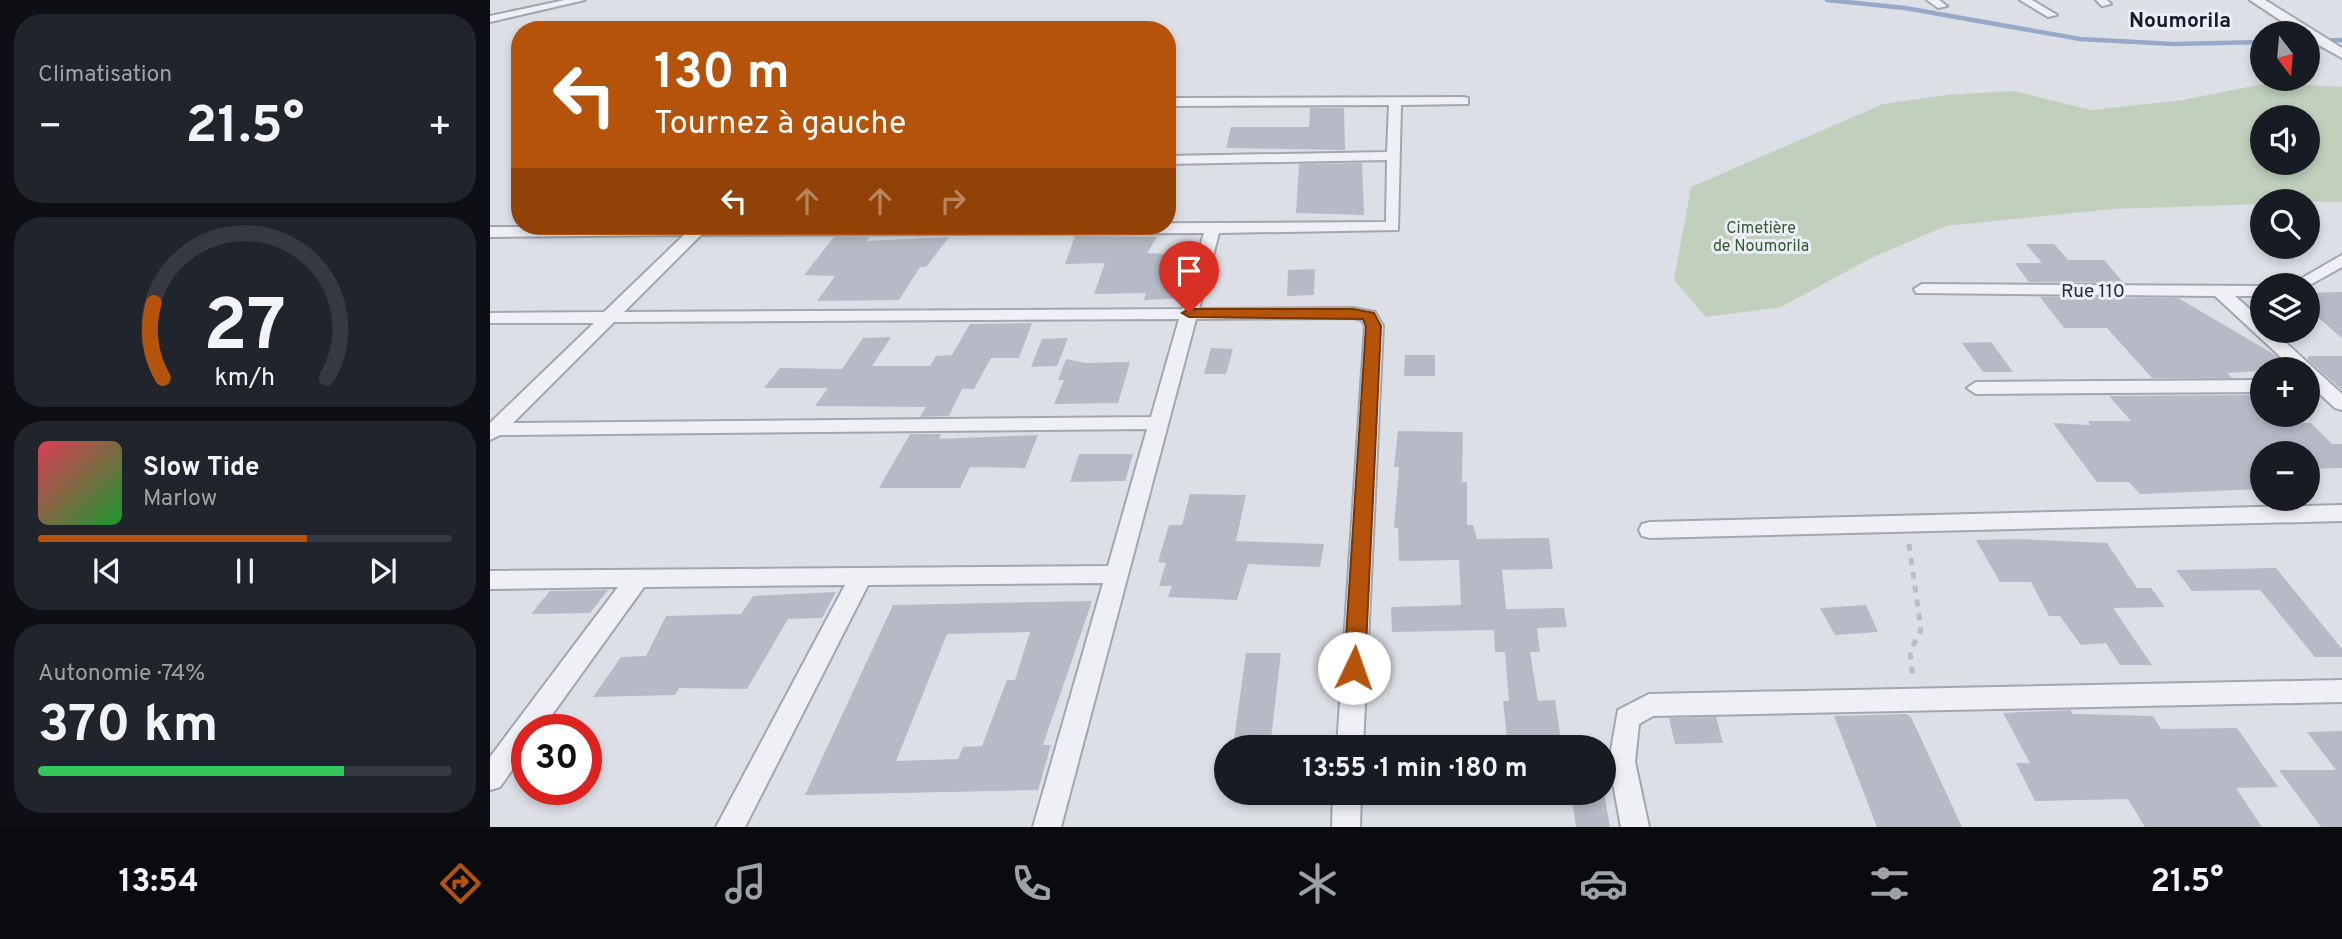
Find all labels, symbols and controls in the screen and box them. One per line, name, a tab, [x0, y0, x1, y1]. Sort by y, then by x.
district label: Noumorila	[2129, 8, 2231, 35]
north arrow	[2250, 21, 2320, 91]
map controls	[2250, 21, 2320, 511]
text: 130 m	[654, 44, 790, 106]
icon: left	[539, 49, 630, 140]
text: Climatisation	[38, 61, 172, 90]
text: 21.5°	[186, 95, 304, 161]
text: −	[38, 104, 63, 153]
text: +	[427, 104, 452, 153]
text: Tournez à gauche	[654, 105, 906, 145]
button: sound	[2250, 105, 2320, 175]
icon: left	[715, 182, 753, 220]
icon: ahead	[788, 182, 826, 220]
icon: ahead	[861, 182, 899, 220]
icon: right	[934, 182, 972, 220]
button: search	[2250, 189, 2320, 259]
park label: Cimetière de Noumorila	[1713, 219, 1809, 257]
pin	[1159, 241, 1219, 313]
icon: arrive	[1170, 252, 1208, 290]
button: layers	[2250, 273, 2320, 343]
street label: Rue 110	[2061, 280, 2125, 304]
text: 27	[204, 284, 286, 376]
button: +	[2250, 357, 2320, 427]
text: km/h	[215, 363, 275, 395]
button: −	[2250, 441, 2320, 511]
text: Slow Tide	[143, 452, 260, 485]
text: Marlow	[143, 485, 217, 514]
icon: previous	[88, 552, 126, 590]
icon: pause	[226, 552, 264, 590]
icon: next	[364, 552, 402, 590]
position arrow	[1317, 631, 1391, 705]
text: Autonomie · 74%	[38, 660, 205, 689]
text: 370 km	[38, 694, 218, 760]
speed limit sign: 30	[511, 714, 602, 805]
text: 13:55 · 1 min · 180 m	[1302, 753, 1528, 786]
icon: directions	[436, 859, 485, 908]
icon: music	[721, 859, 770, 908]
icon: phone	[1007, 859, 1056, 908]
icon: climate	[1293, 859, 1342, 908]
icon: car	[1579, 859, 1628, 908]
icon: filters	[1865, 859, 1914, 908]
text: 13:54	[118, 863, 199, 903]
text: 21.5°	[2150, 863, 2224, 903]

